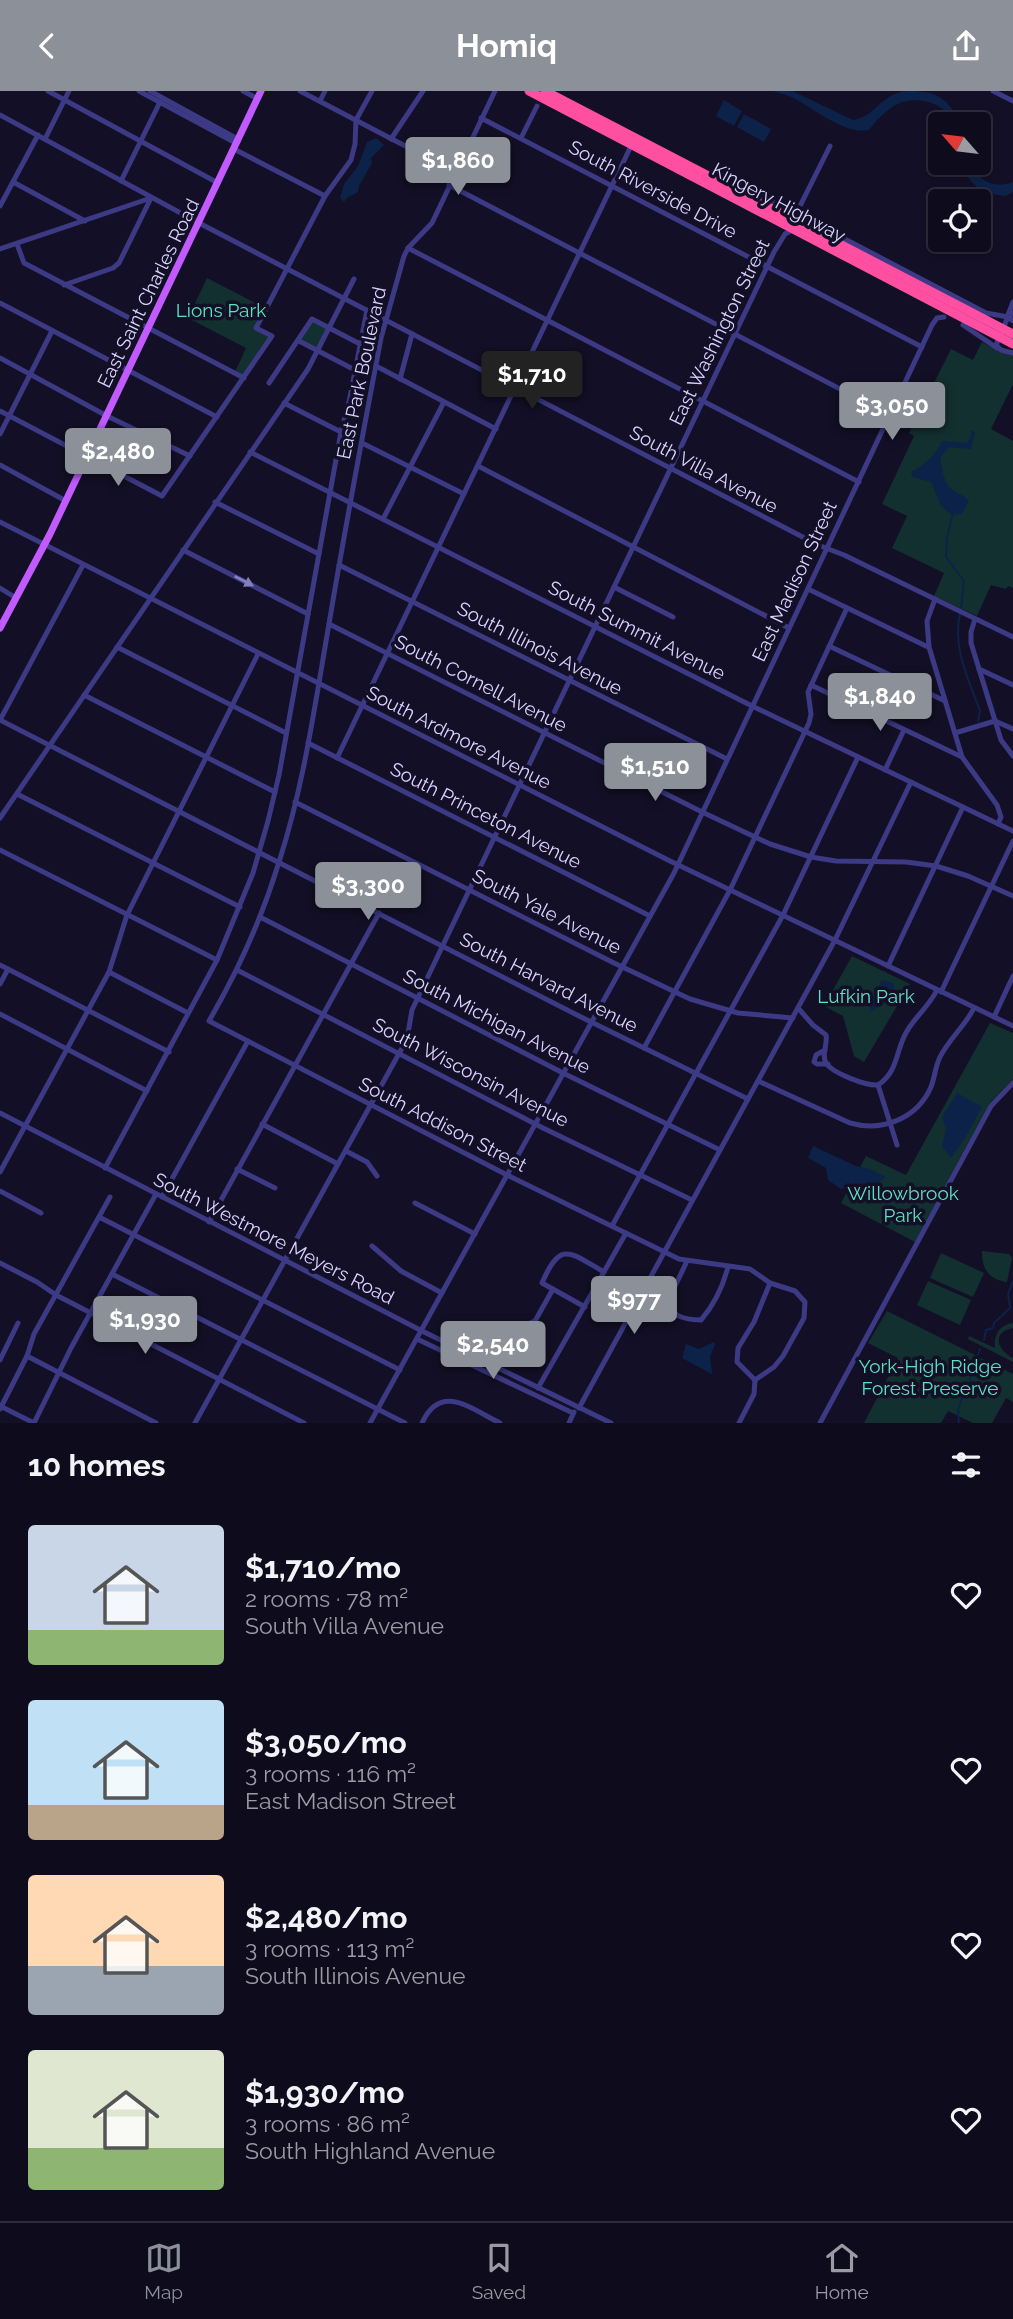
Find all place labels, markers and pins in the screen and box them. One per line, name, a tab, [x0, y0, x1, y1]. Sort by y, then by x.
pin: $1,860	[401, 137, 515, 197]
pin: $1,710	[475, 351, 589, 411]
pin: $3,050	[835, 383, 949, 442]
pin: $2,480	[61, 429, 175, 488]
pin: $1,840	[823, 673, 937, 733]
pin: $1,510	[598, 743, 712, 803]
pin: $3,300	[311, 863, 425, 922]
pin: $977	[593, 1277, 675, 1336]
pin: $1,930	[88, 1297, 202, 1356]
pin: $2,540	[436, 1321, 550, 1381]

